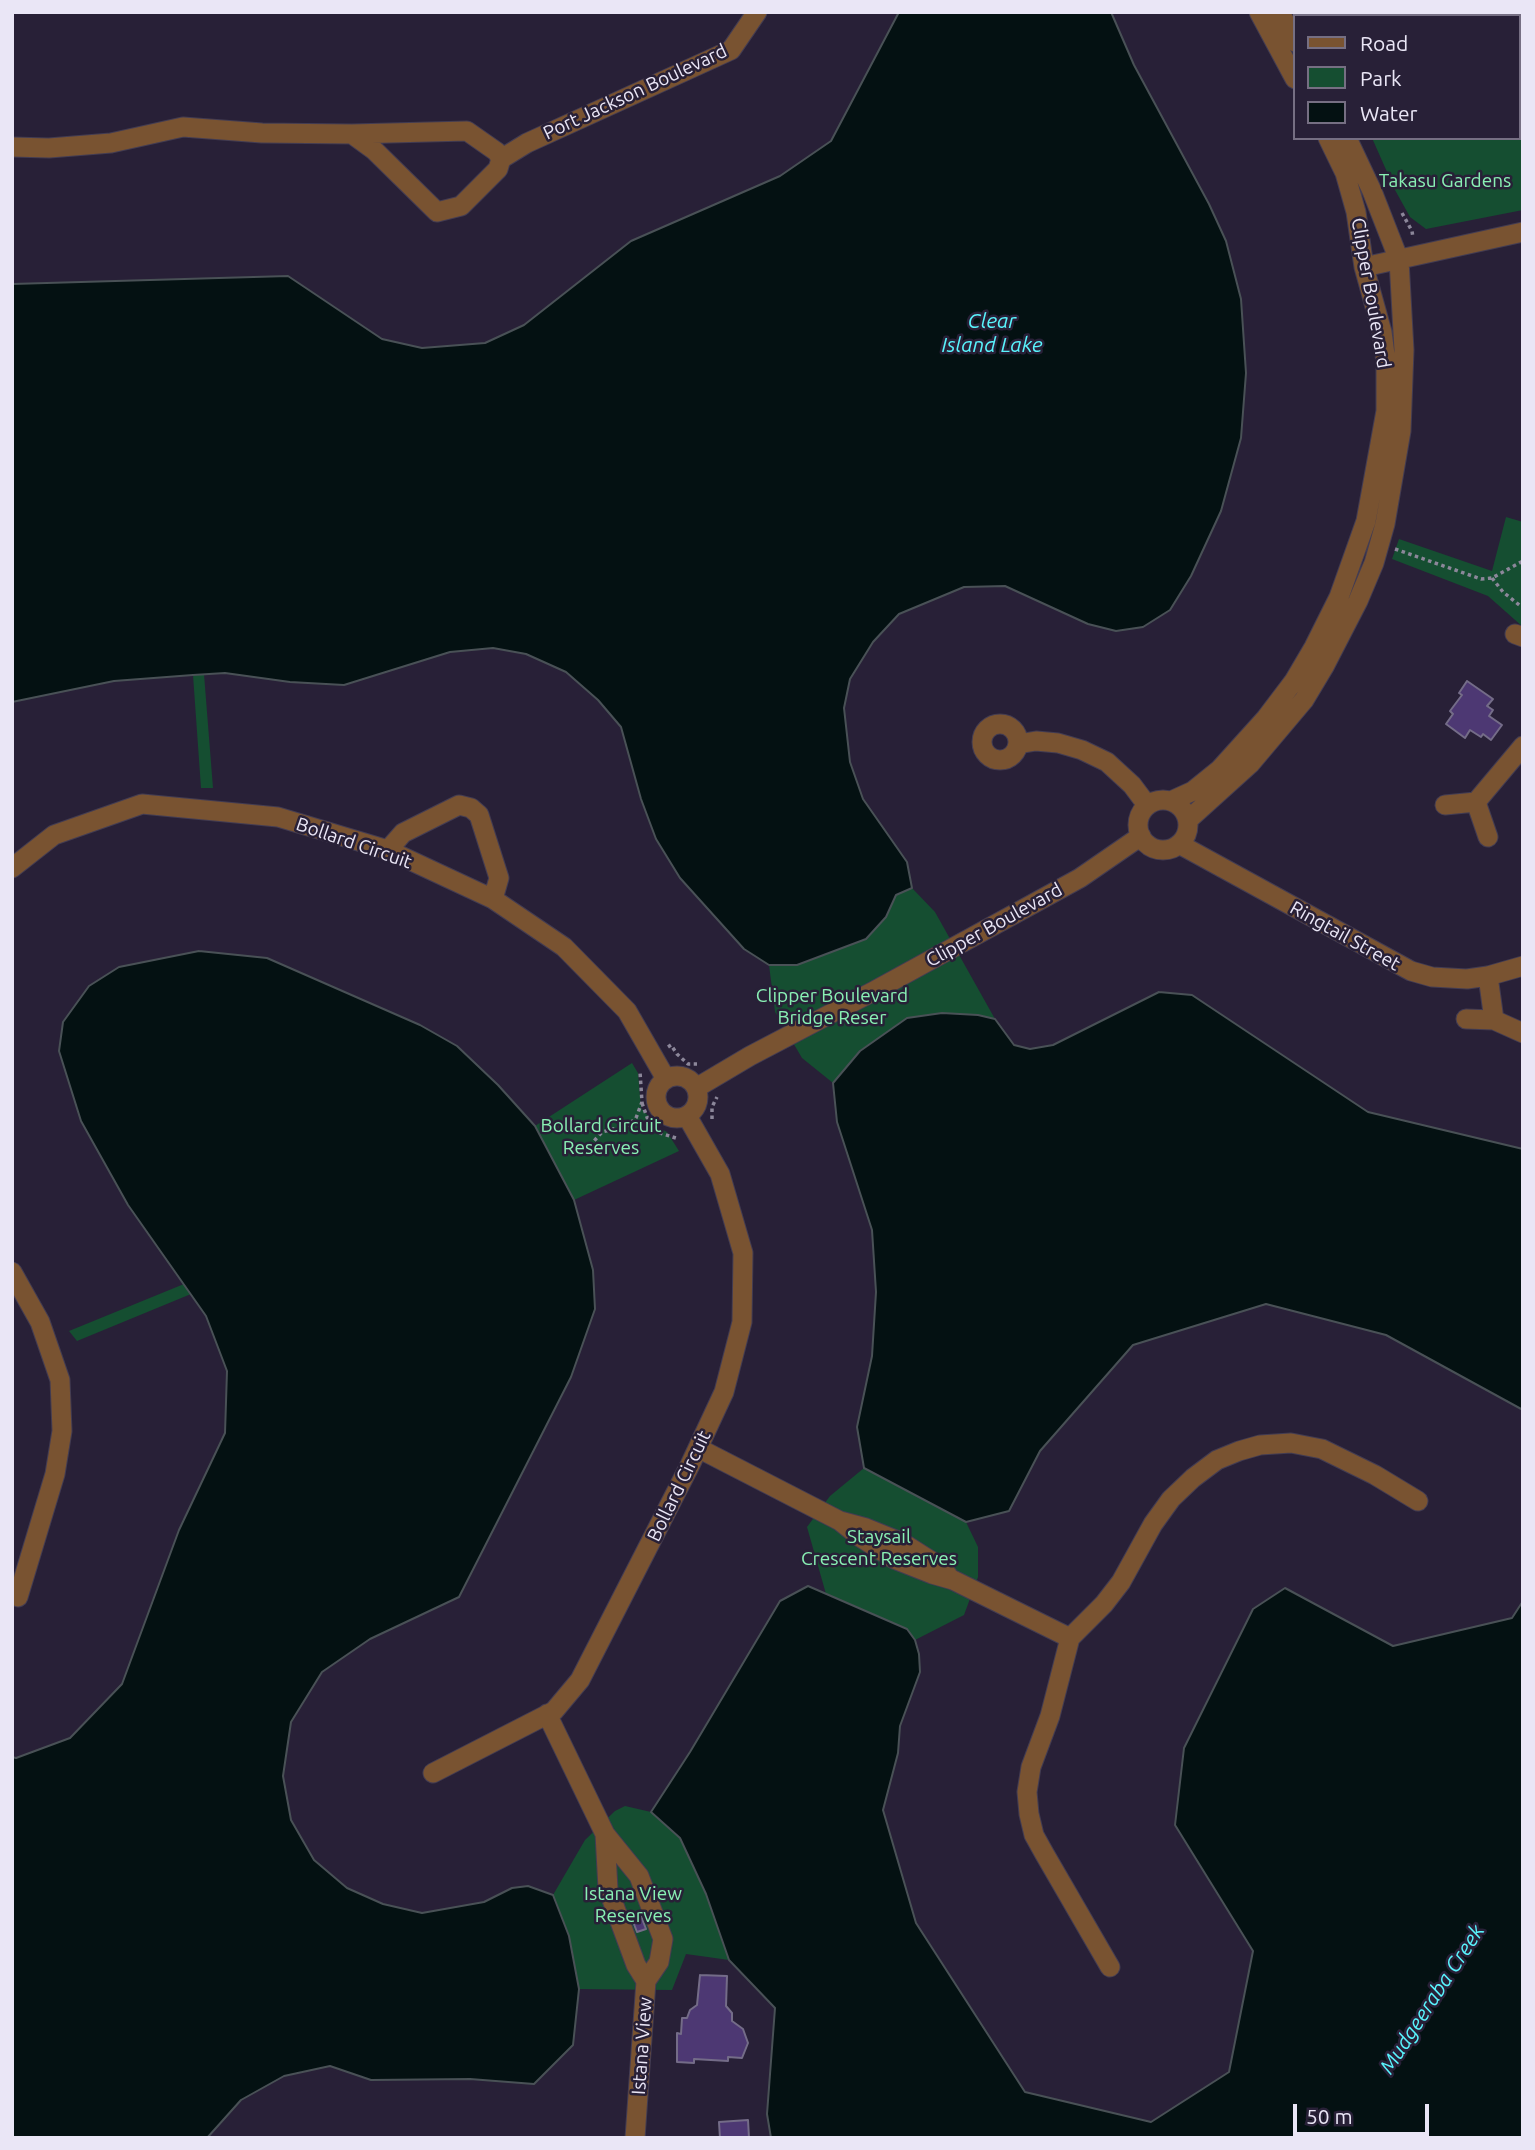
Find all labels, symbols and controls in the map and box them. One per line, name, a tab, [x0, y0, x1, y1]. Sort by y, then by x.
legend	[1294, 14, 1521, 140]
text: Road	[1360, 31, 1408, 55]
street label: Port Jackson Boulevard	[539, 39, 731, 145]
text: Park	[1360, 66, 1402, 90]
text: Water	[1360, 101, 1418, 125]
park label: Takasu Gardens	[1379, 170, 1511, 192]
street label: Clipper Boulevard	[1347, 216, 1395, 370]
water label: Clear Island Lake	[941, 308, 1043, 358]
street label: Bollard Circuit	[293, 813, 415, 873]
street label: Clipper Boulevard	[922, 878, 1066, 972]
street label: Ringtail Street	[1286, 896, 1404, 976]
park label: Clipper Boulevard Bridge Reser	[756, 985, 908, 1029]
park label: Bollard Circuit Reserves	[541, 1115, 661, 1159]
street label: Bollard Circuit	[642, 1427, 716, 1545]
park label: Staysail Crescent Reserves	[801, 1526, 957, 1570]
park label: Istana View Reserves	[584, 1883, 682, 1927]
water label: Mudgeeraba Creek	[1374, 1919, 1490, 2079]
street label: Istana View	[627, 1996, 657, 2096]
scale bar	[1297, 2090, 1434, 2134]
text: 50 m	[1306, 2104, 1353, 2128]

